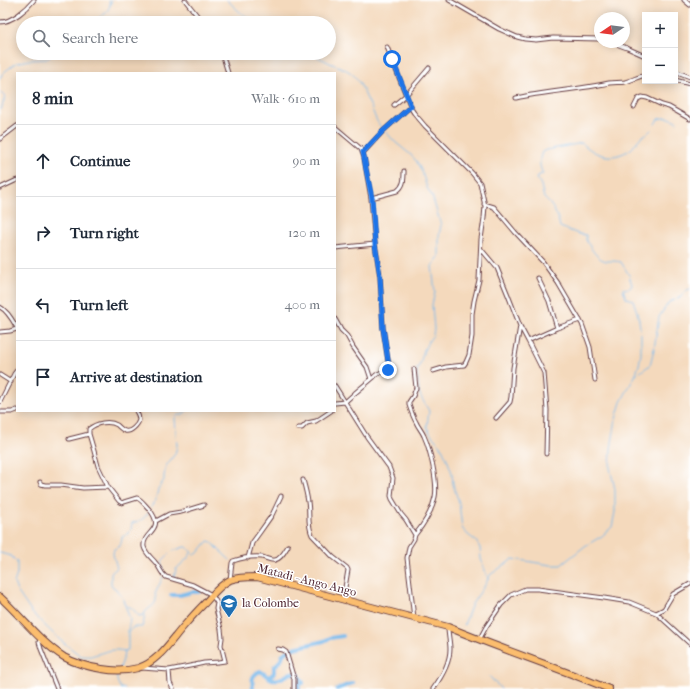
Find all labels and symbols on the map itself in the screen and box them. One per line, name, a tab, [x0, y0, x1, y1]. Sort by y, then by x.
north arrow	[594, 12, 630, 48]
route start	[383, 50, 401, 68]
route end	[379, 361, 397, 379]
street label: Matadi - Ango Ango	[256, 561, 358, 599]
school or university icon: la Colombe	[219, 593, 239, 618]
place label: la Colombe	[241, 596, 299, 610]

